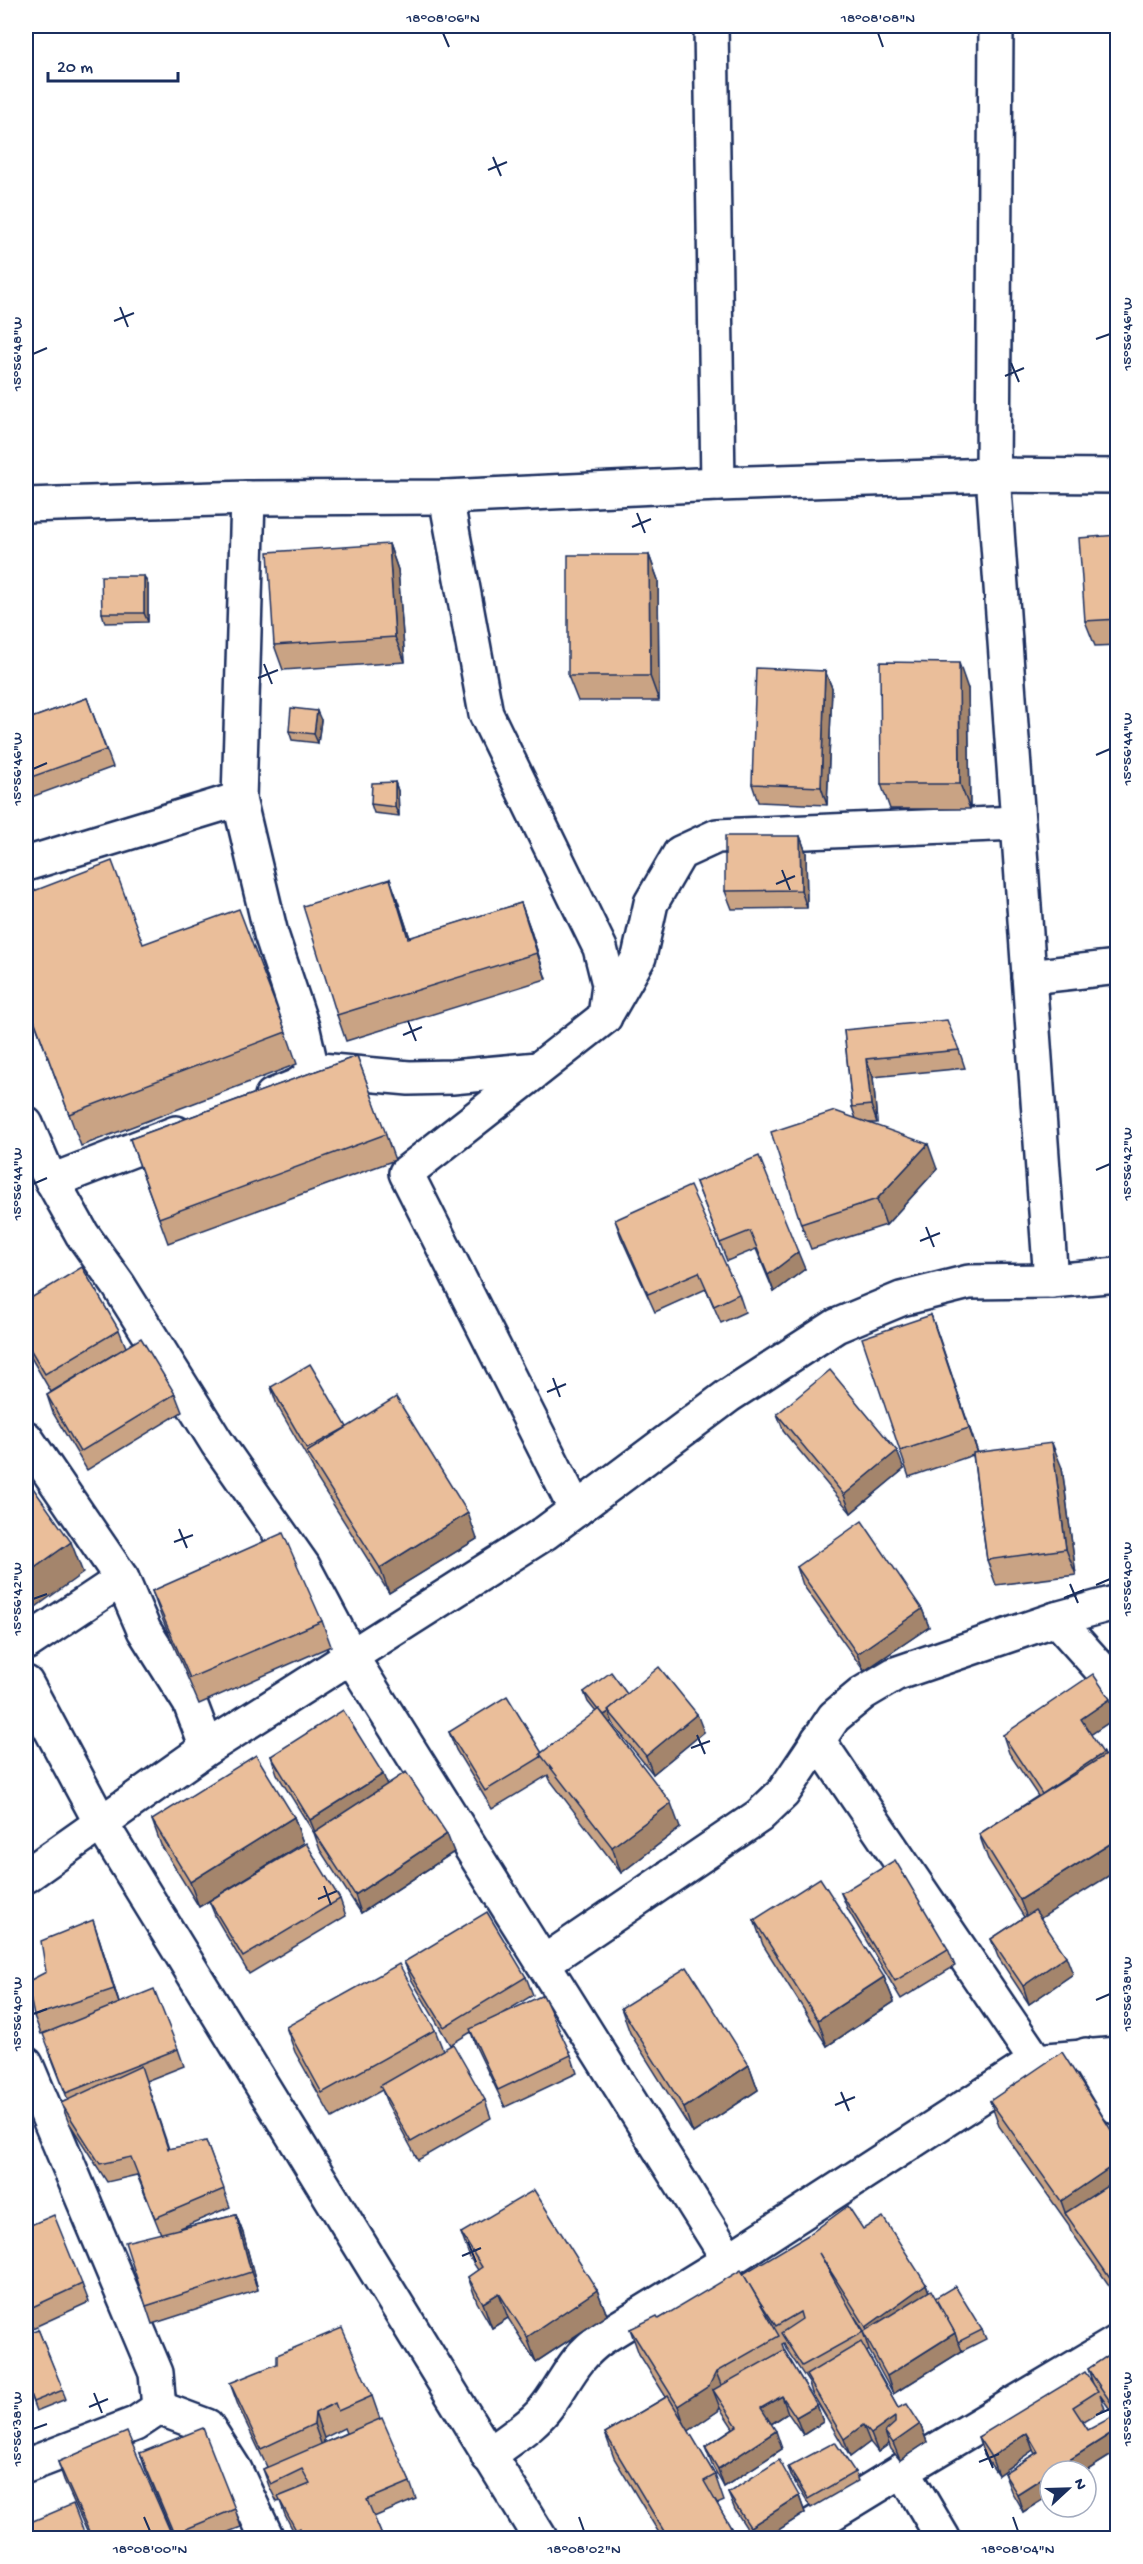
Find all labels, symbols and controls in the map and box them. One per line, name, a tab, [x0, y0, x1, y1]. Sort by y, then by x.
text: 18°08'06"N	[405, 10, 480, 28]
text: 18°08'08"N	[840, 10, 915, 28]
scale bar	[48, 45, 178, 83]
text: 20 m	[57, 58, 93, 79]
text: 15°56'46"W	[1119, 297, 1137, 372]
text: 15°56'48"W	[9, 317, 27, 392]
text: 15°56'44"W	[1119, 712, 1137, 787]
text: 15°56'46"W	[9, 732, 27, 807]
text: 15°56'42"W	[1119, 1127, 1137, 1202]
text: 15°56'44"W	[9, 1147, 27, 1222]
text: 15°56'40"W	[1119, 1541, 1137, 1617]
text: 15°56'42"W	[9, 1562, 27, 1637]
text: 15°56'38"W	[1119, 1956, 1137, 2032]
text: 15°56'40"W	[9, 1976, 27, 2052]
text: 15°56'36"W	[1119, 2372, 1137, 2447]
text: 15°56'38"W	[9, 2391, 27, 2467]
north arrow	[1038, 2459, 1098, 2519]
text: N	[1068, 2476, 1090, 2494]
text: 18°08'00"N	[112, 2541, 188, 2559]
text: 18°08'02"N	[546, 2541, 621, 2559]
text: 18°08'04"N	[980, 2541, 1055, 2559]

